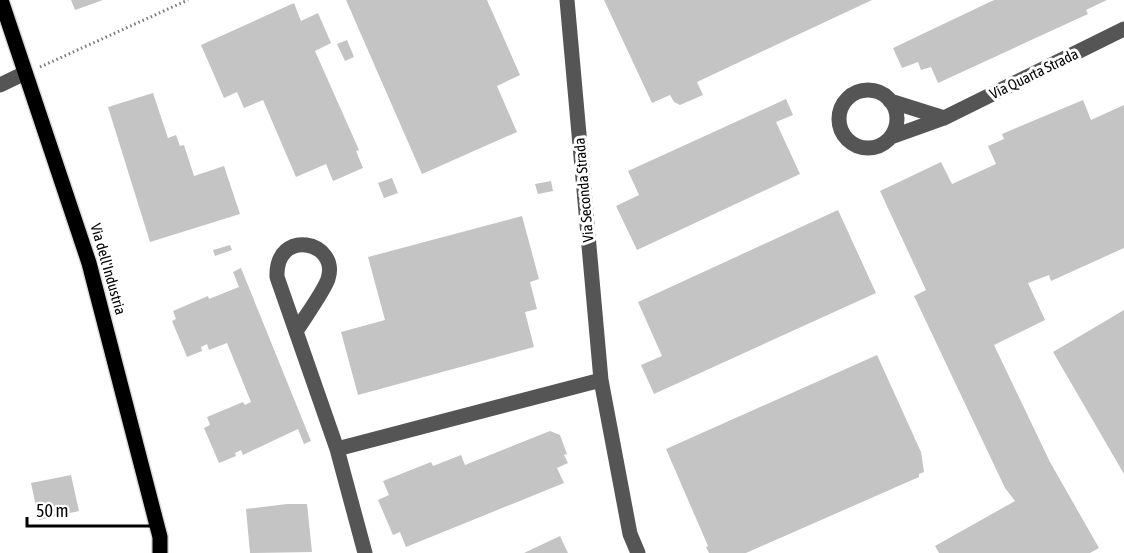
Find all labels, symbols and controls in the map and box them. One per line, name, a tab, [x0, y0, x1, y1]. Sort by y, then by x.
street label: Via Quarta Strada	[987, 45, 1081, 102]
street label: Via Seconda Strada	[570, 137, 597, 243]
street label: Via dell'Industria	[87, 221, 130, 316]
scale bar	[27, 490, 154, 528]
text: 50 m	[36, 500, 68, 521]

